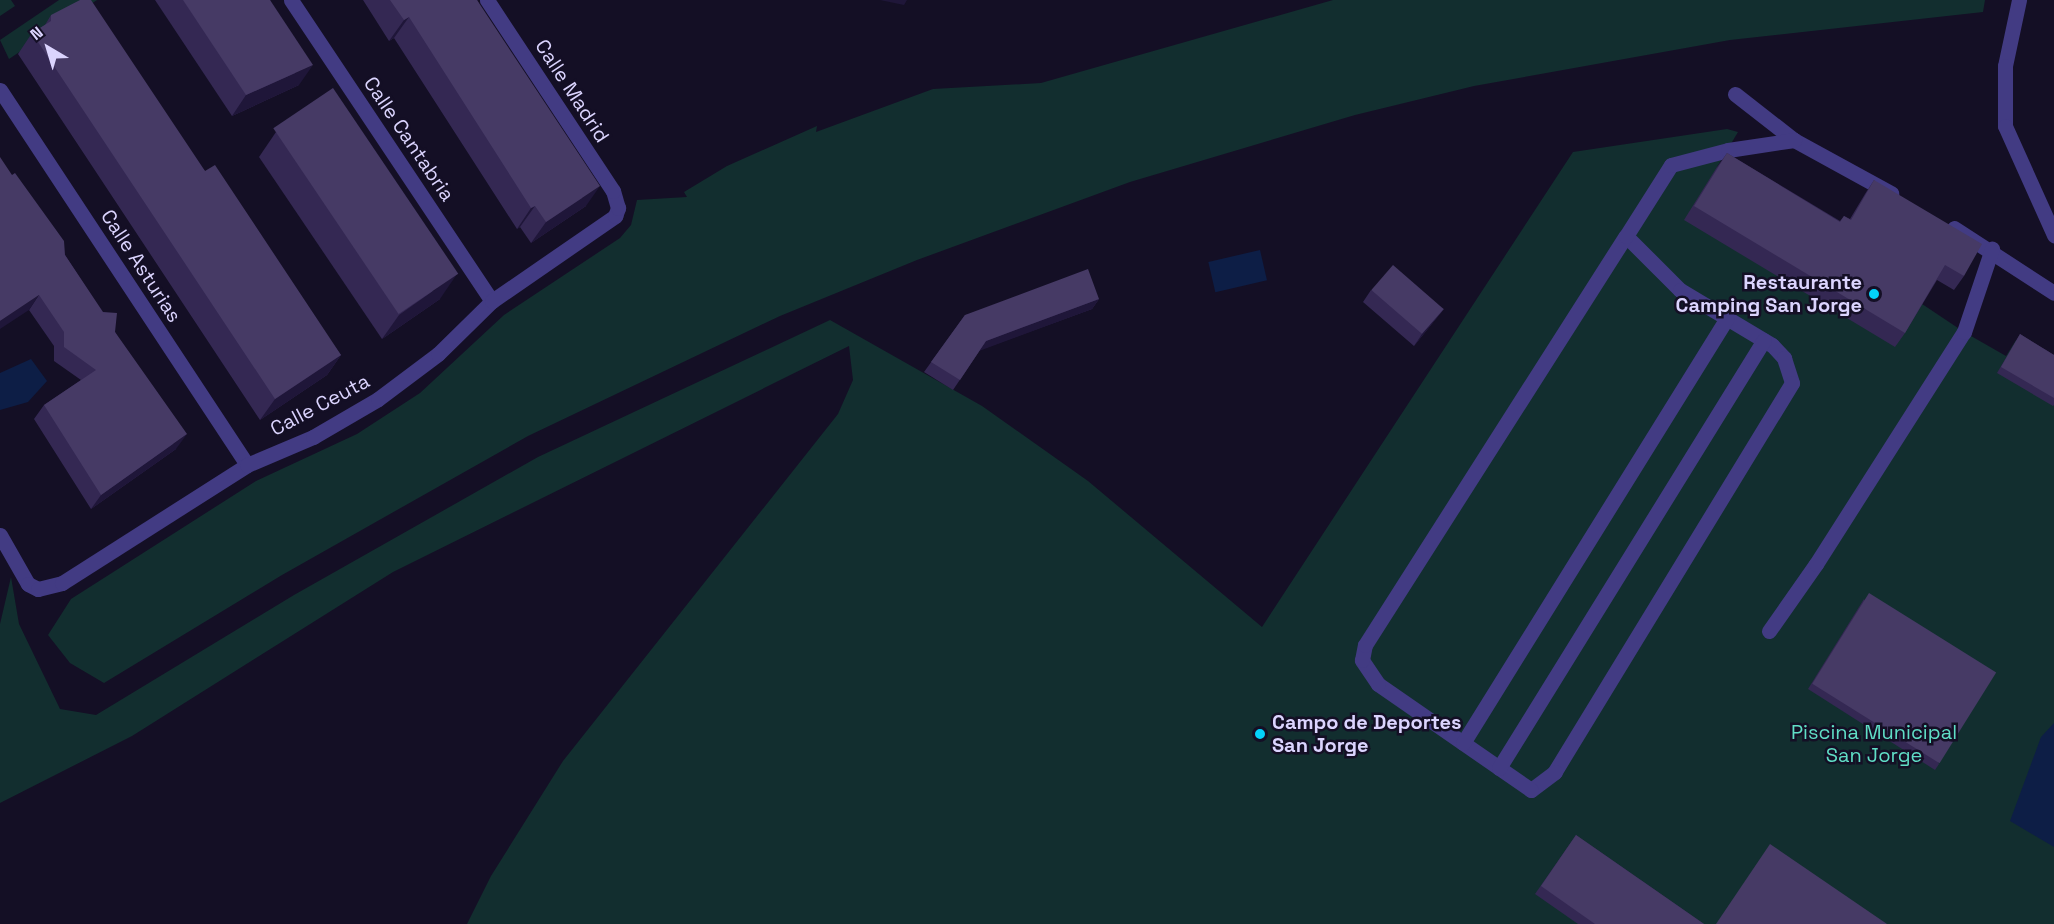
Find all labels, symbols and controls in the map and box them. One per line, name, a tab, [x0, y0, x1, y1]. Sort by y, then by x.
north arrow	[18, 18, 78, 78]
text: N	[26, 22, 47, 45]
street label: Calle Madrid	[530, 35, 614, 147]
street label: Calle Cantabria	[359, 72, 459, 206]
street label: Calle Asturias	[96, 205, 186, 327]
place label: Restaurante Camping San Jorge	[1676, 270, 1862, 317]
marker: Restaurante Camping San Jorge	[1867, 287, 1881, 301]
street label: Calle Ceuta	[266, 369, 374, 441]
place label: Campo de Deportes San Jorge	[1272, 710, 1462, 757]
park label: Piscina Municipal San Jorge	[1791, 721, 1957, 768]
marker: Campo de Deportes San Jorge	[1253, 727, 1267, 741]

